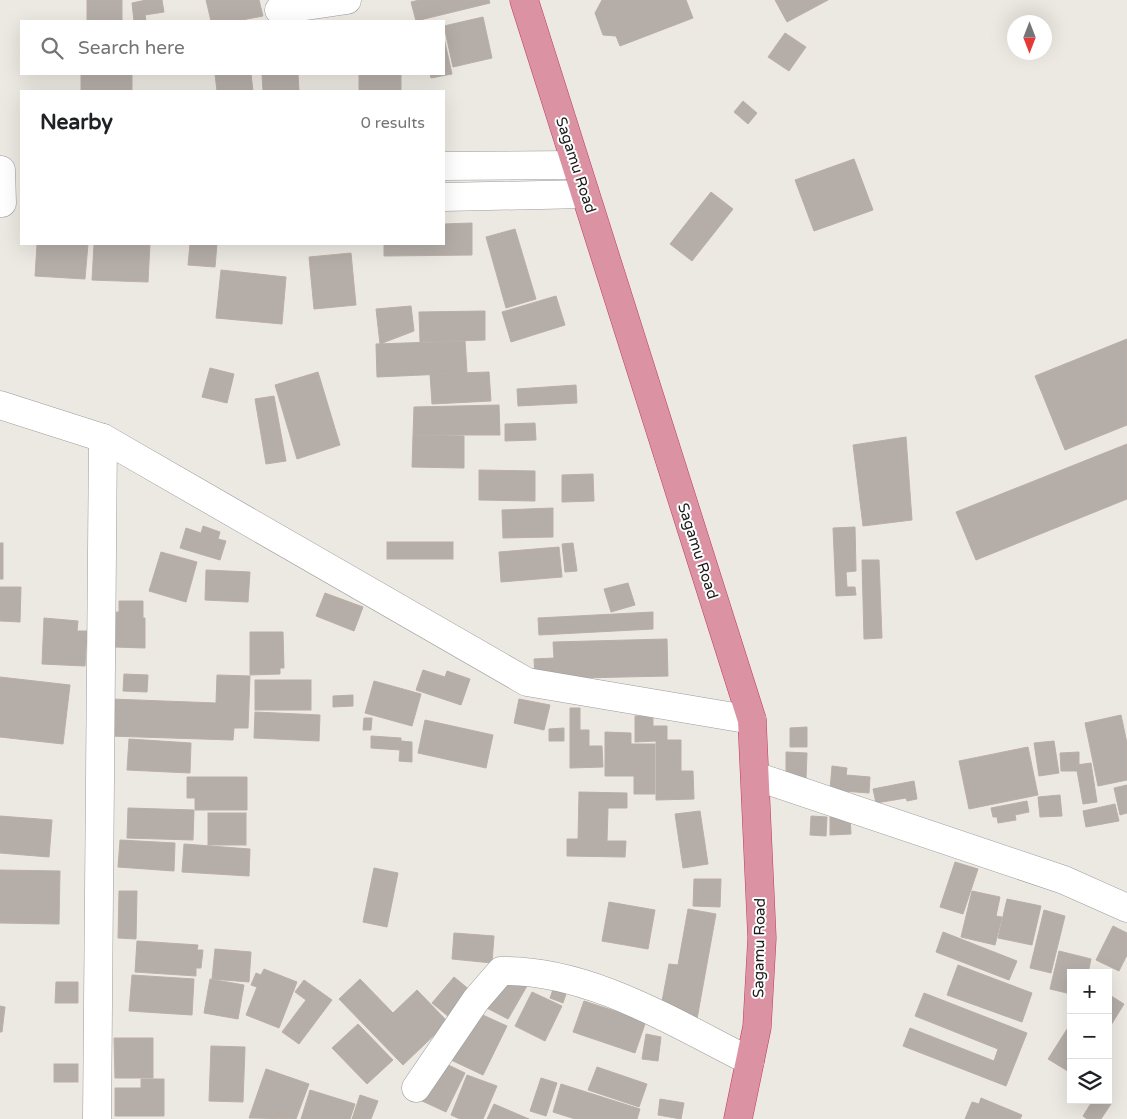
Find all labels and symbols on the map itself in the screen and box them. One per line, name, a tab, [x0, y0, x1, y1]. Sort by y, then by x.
north arrow	[1007, 15, 1052, 60]
street label: Sagamu Road	[552, 115, 600, 215]
street label: Sagamu Road	[674, 501, 722, 601]
street label: Sagamu Road	[749, 898, 769, 998]

